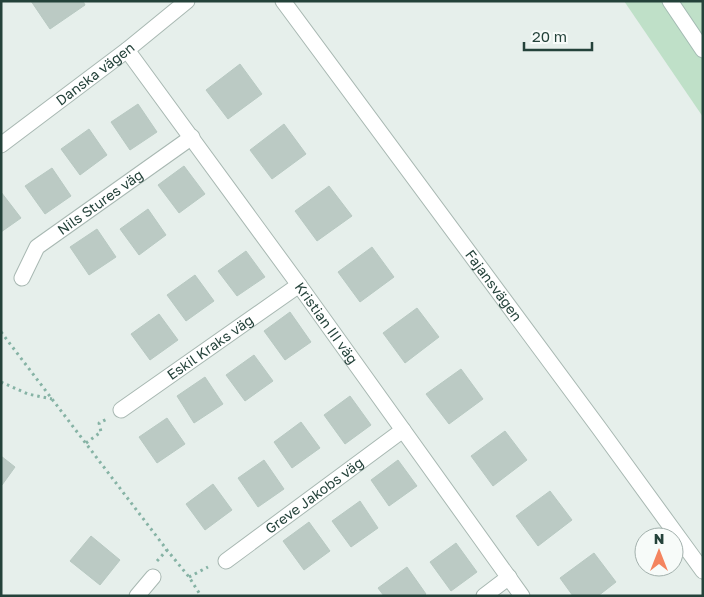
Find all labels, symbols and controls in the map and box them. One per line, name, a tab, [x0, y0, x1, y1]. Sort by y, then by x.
scale bar	[524, 20, 592, 52]
text: 20 m	[532, 27, 567, 45]
street label: Danska vägen	[52, 39, 138, 109]
street label: Nils Stures väg	[54, 166, 146, 238]
street label: Fajansvägen	[462, 246, 526, 324]
street label: Kristian III väg	[292, 279, 362, 367]
street label: Eskil Kraks väg	[163, 311, 256, 383]
street label: Greve Jakobs väg	[262, 453, 366, 537]
north arrow	[634, 527, 684, 577]
text: N	[654, 530, 664, 547]

